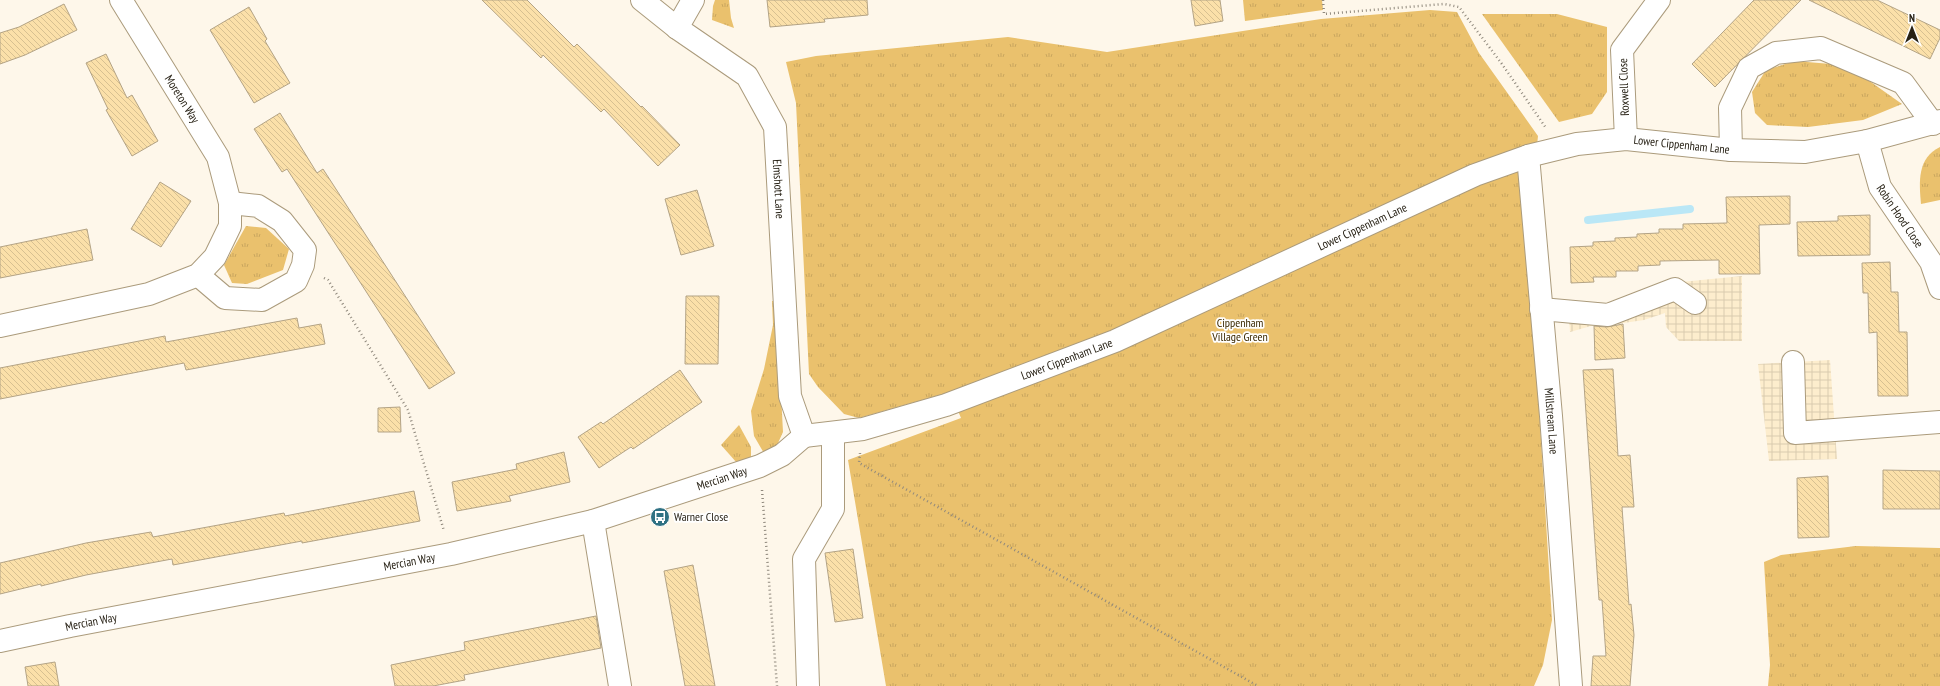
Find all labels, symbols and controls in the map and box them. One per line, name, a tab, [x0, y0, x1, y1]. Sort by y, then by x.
north arrow	[1892, 8, 1932, 48]
text: N	[1909, 11, 1915, 25]
street label: Roxwell Close	[1615, 58, 1632, 116]
street label: Moreton Way	[162, 72, 203, 126]
street label: Lower Cippenham Lane	[1633, 132, 1731, 157]
street label: Elmshott Lane	[770, 159, 788, 219]
street label: Robin Hood Close	[1873, 181, 1927, 250]
street label: Lower Cippenham Lane	[1315, 199, 1409, 253]
park label: Cippenham Village Green	[1211, 315, 1268, 344]
street label: Lower Cippenham Lane	[1019, 335, 1114, 383]
street label: Millstream Lane	[1542, 387, 1562, 455]
street label: Mercian Way	[695, 463, 750, 493]
bus stop icon: Warner Close	[649, 506, 671, 528]
place label: Warner Close	[674, 509, 728, 524]
street label: Mercian Way	[382, 549, 437, 574]
street label: Mercian Way	[64, 609, 118, 634]

